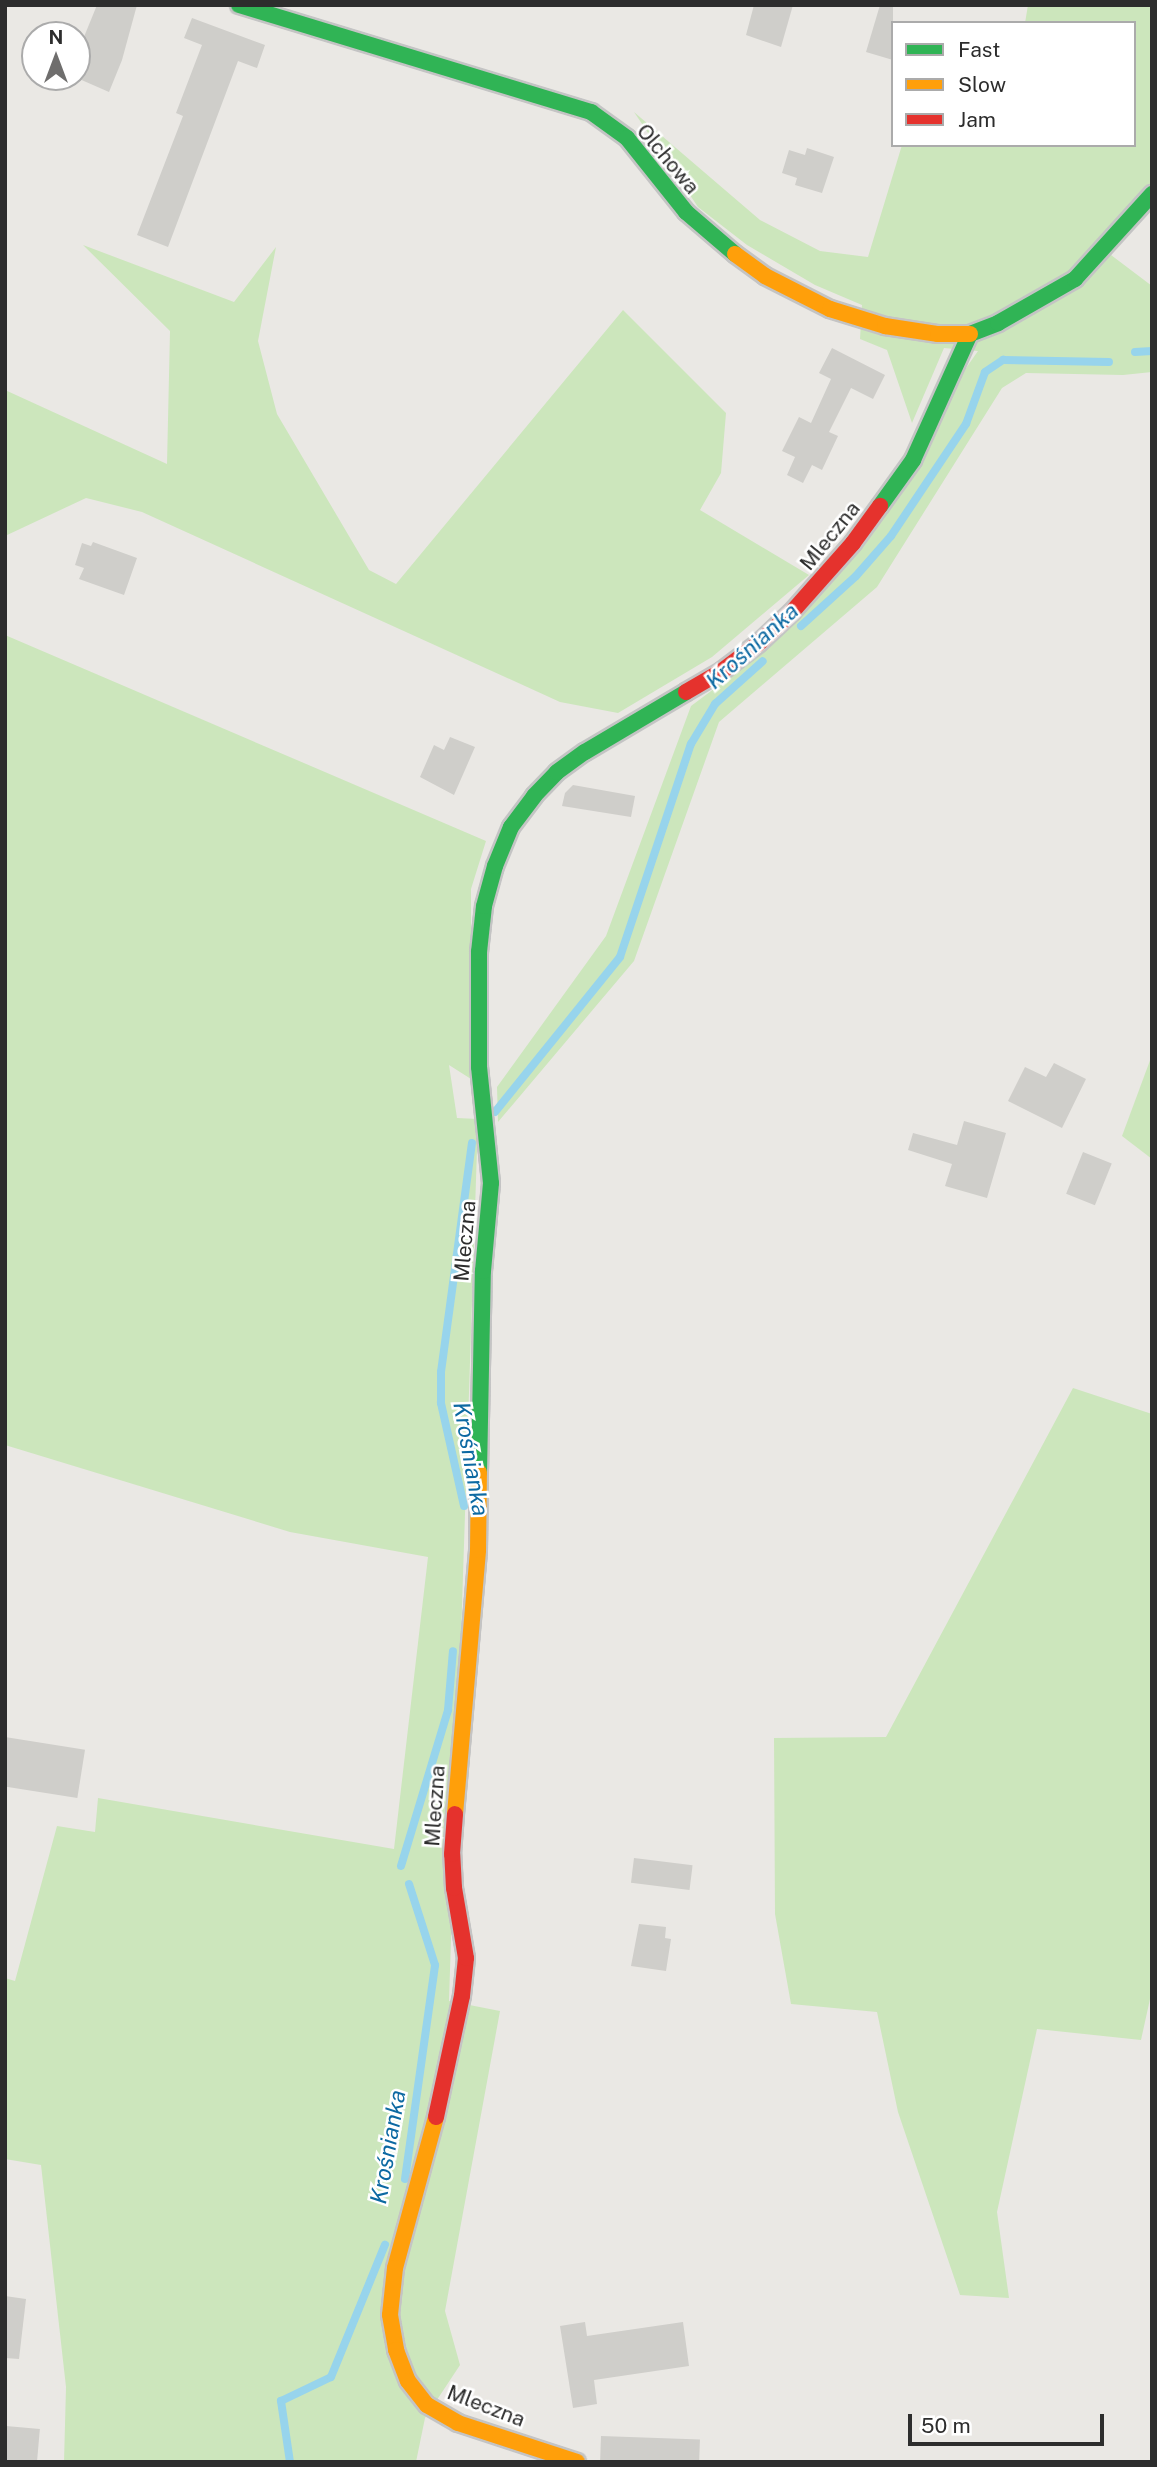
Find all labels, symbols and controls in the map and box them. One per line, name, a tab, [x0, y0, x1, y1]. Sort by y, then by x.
north arrow	[21, 21, 91, 91]
legend	[891, 21, 1136, 147]
text: N	[49, 26, 63, 48]
text: Fast	[958, 37, 1000, 62]
text: Slow	[958, 72, 1006, 97]
text: Jam	[958, 107, 996, 132]
street label: Olchowa	[631, 119, 705, 199]
street label: Mleczna	[795, 496, 865, 576]
water label: Krośnianka	[700, 597, 804, 695]
street label: Mleczna	[449, 1199, 481, 1283]
water label: Krośnianka	[447, 1400, 495, 1518]
street label: Mleczna	[420, 1765, 450, 1847]
water label: Krośnianka	[364, 2088, 412, 2206]
street label: Mleczna	[444, 2380, 528, 2432]
scale bar	[912, 2400, 1108, 2444]
text: 50 m	[921, 2413, 971, 2438]

